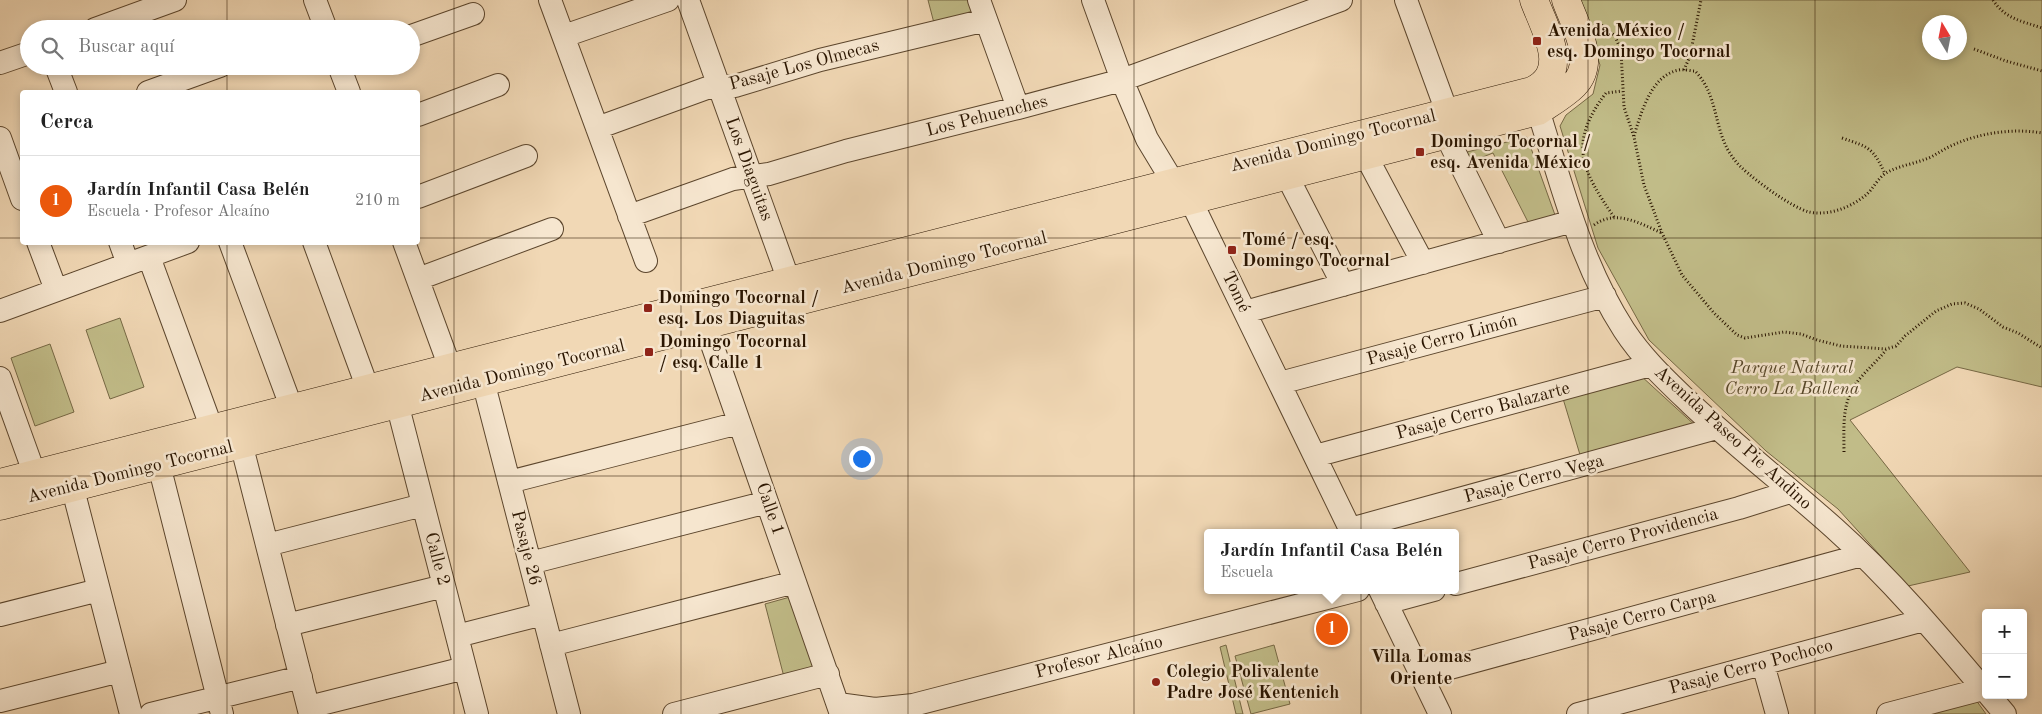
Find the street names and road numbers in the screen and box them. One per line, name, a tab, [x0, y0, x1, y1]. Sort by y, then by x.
street label: Pasaje Los Olmecas	[727, 36, 881, 94]
street label: Los Pehuenches	[924, 92, 1050, 140]
street label: Avenida Domingo Tocornal	[1228, 107, 1438, 175]
street label: Los Diaguitas	[722, 115, 776, 223]
street label: Avenida Domingo Tocornal	[839, 229, 1049, 297]
street label: Tomé	[1218, 269, 1254, 315]
street label: Pasaje Cerro Limón	[1365, 311, 1519, 369]
street label: Avenida Domingo Tocornal	[417, 337, 627, 405]
street label: Avenida Paseo Pie Andino	[1651, 363, 1815, 513]
street label: Pasaje Cerro Balazarte	[1394, 379, 1572, 443]
street label: Avenida Domingo Tocornal	[25, 438, 235, 506]
street label: Pasaje Cerro Vega	[1462, 452, 1606, 506]
street label: Calle 1	[753, 480, 787, 538]
street label: Pasaje Cerro Providencia	[1526, 505, 1720, 573]
street label: Pasaje 26	[508, 508, 544, 588]
street label: Calle 2	[421, 530, 453, 588]
street label: Pasaje Cerro Carpa	[1566, 588, 1718, 644]
street label: Profesor Alcaíno	[1033, 632, 1165, 682]
street label: Pasaje Cerro Pochoco	[1667, 636, 1835, 698]

